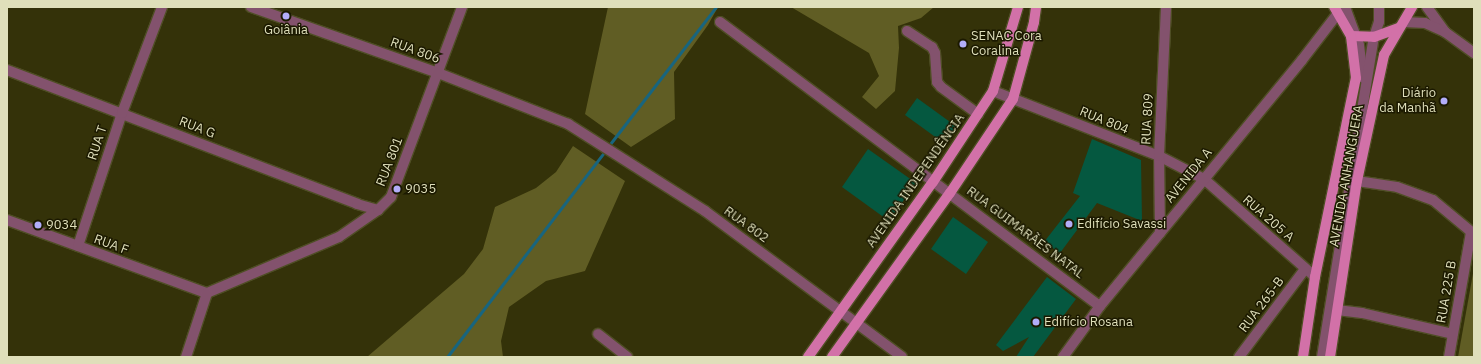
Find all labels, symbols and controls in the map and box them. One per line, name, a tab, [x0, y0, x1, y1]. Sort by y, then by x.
marker: Goiânia	[281, 11, 291, 21]
place label: Goiânia	[264, 22, 308, 38]
place label: SENAC Cora Coralina	[971, 29, 1042, 60]
street label: RUA 806	[388, 35, 442, 67]
marker: SENAC Cora Coralina	[958, 39, 968, 49]
place label: Diário da Manhã	[1379, 86, 1436, 117]
street label: RUA 809	[1139, 93, 1157, 145]
marker: Diário da Manhã	[1439, 96, 1449, 106]
street label: RUA 804	[1077, 104, 1131, 138]
street label: AVENIDA ANHANGUERA	[1327, 104, 1367, 248]
street label: AVENIDA INDEPENDÊNCIA	[864, 111, 968, 251]
street label: RUA G	[177, 114, 217, 142]
street label: RUA T	[85, 124, 111, 162]
street label: RUA 801	[373, 135, 407, 189]
street label: AVENIDA A	[1162, 145, 1216, 207]
place label: 9035	[405, 181, 436, 197]
marker: 9035	[392, 184, 402, 194]
street label: RUA GUIMARÃES NATAL	[963, 184, 1087, 282]
street label: RUA 205 A	[1239, 192, 1297, 246]
street label: RUA 802	[721, 204, 771, 246]
place label: Edifício Savassi	[1077, 216, 1166, 232]
place label: 9034	[46, 217, 77, 233]
marker: Edifício Savassi	[1064, 219, 1074, 229]
marker: 9034	[33, 220, 43, 230]
street label: RUA F	[92, 232, 130, 258]
street label: RUA 225 B	[1434, 260, 1460, 324]
street label: RUA 265-B	[1236, 274, 1288, 336]
place label: Edifício Rosana	[1044, 314, 1133, 330]
marker: Edifício Rosana	[1031, 317, 1041, 327]

